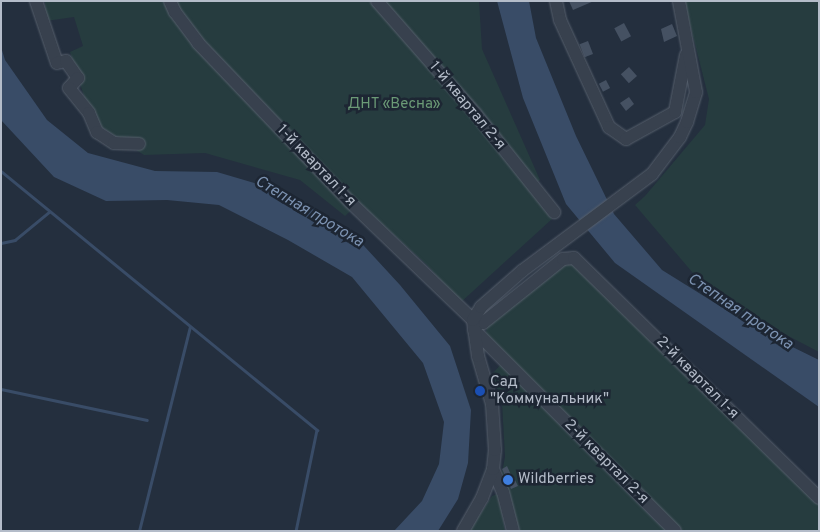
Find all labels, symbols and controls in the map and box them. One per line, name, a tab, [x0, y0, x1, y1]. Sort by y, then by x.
street label: 1-й квартал 2-я	[425, 58, 509, 154]
park label: ДНТ «Весна»	[347, 96, 441, 114]
street label: 1-й квартал 1-я	[273, 122, 359, 210]
water label: Степная протока	[251, 172, 367, 252]
water label: Степная протока	[684, 270, 796, 354]
street label: 2-й квартал 1-я	[652, 333, 742, 423]
place label: Сад "Коммунальник"	[490, 373, 609, 408]
marker: Сад "Коммунальник"	[474, 385, 486, 397]
street label: 2-й квартал 2-я	[560, 416, 652, 508]
place label: Wildberries	[518, 471, 594, 489]
marker: Wildberries	[502, 474, 514, 486]

